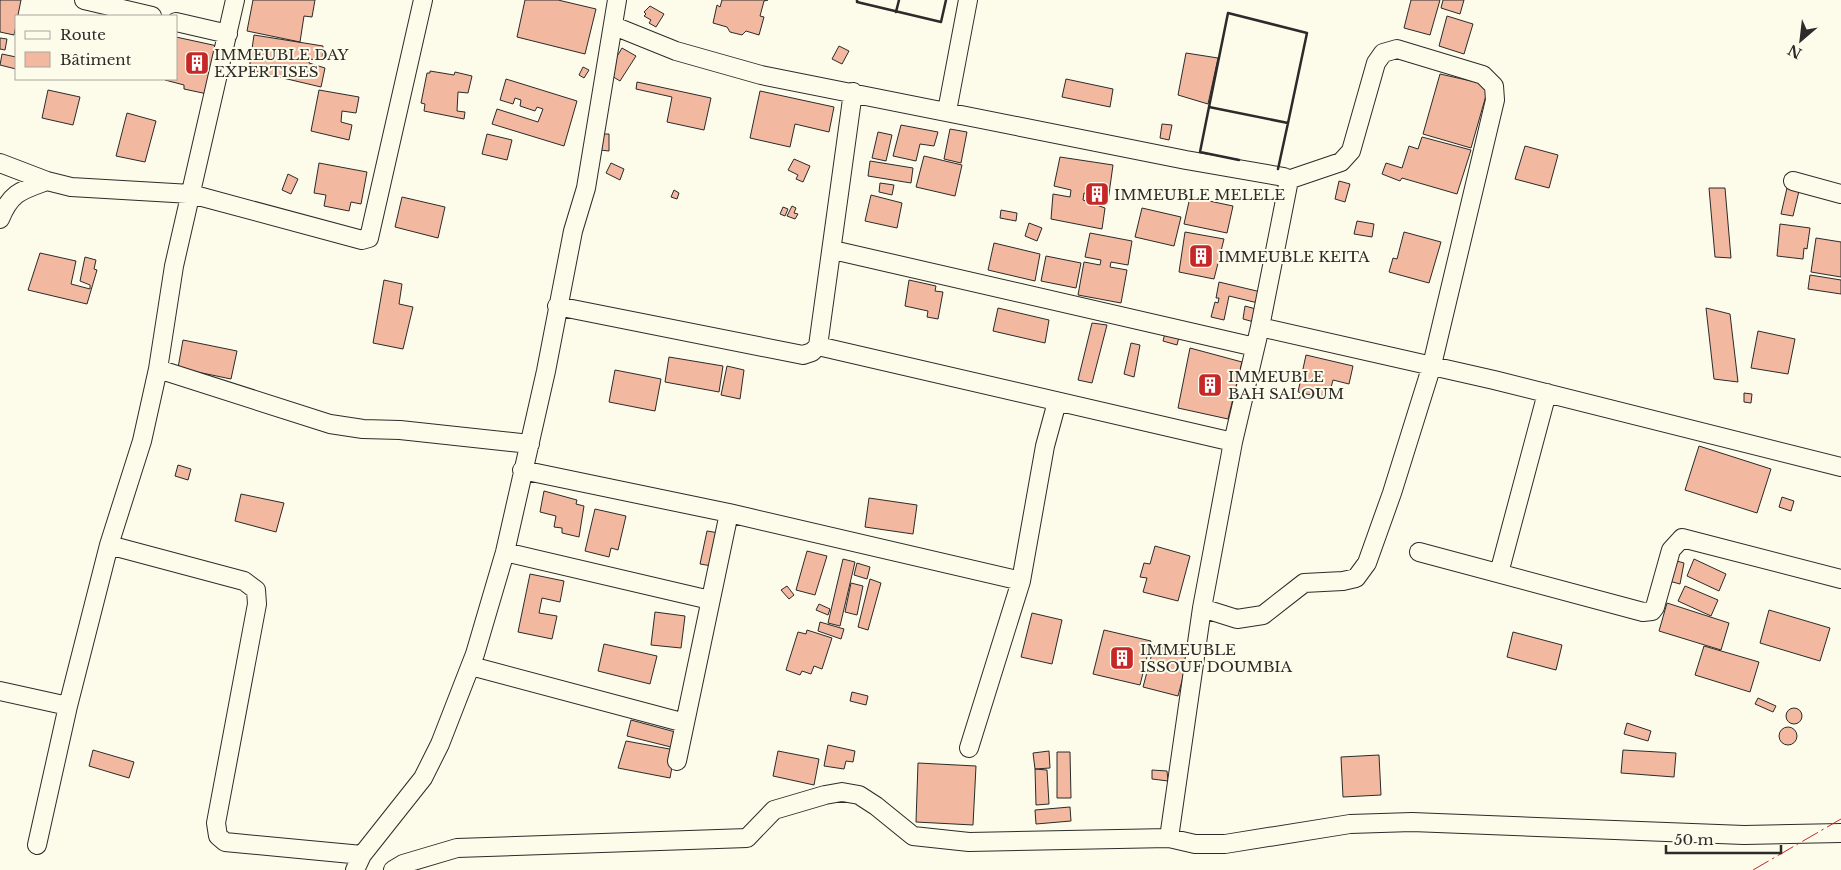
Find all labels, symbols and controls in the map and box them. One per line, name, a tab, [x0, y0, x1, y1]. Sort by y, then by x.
legend	[15, 15, 178, 80]
north arrow	[1776, 15, 1826, 65]
text: Route	[60, 25, 106, 44]
text: N	[1785, 40, 1805, 63]
place label: IMMEUBLE DAY EXPERTISES	[214, 45, 350, 81]
text: Bâtiment	[60, 50, 132, 69]
building icon: IMMEUBLE DAY EXPERTISES	[184, 50, 210, 76]
building icon: IMMEUBLE MELELE	[1084, 181, 1110, 207]
place label: IMMEUBLE MELELE	[1114, 185, 1285, 204]
building icon: IMMEUBLE KEITA	[1188, 243, 1214, 269]
place label: IMMEUBLE KEITA	[1218, 247, 1370, 266]
place label: IMMEUBLE BAH SALOUM	[1228, 367, 1344, 403]
building icon: IMMEUBLE BAH SALOUM	[1197, 372, 1223, 398]
place label: IMMEUBLE ISSOUF DOUMBIA	[1140, 640, 1293, 676]
building icon: IMMEUBLE ISSOUF DOUMBIA	[1109, 645, 1135, 671]
scale bar	[1666, 822, 1781, 854]
text: 50 m	[1674, 830, 1714, 849]

